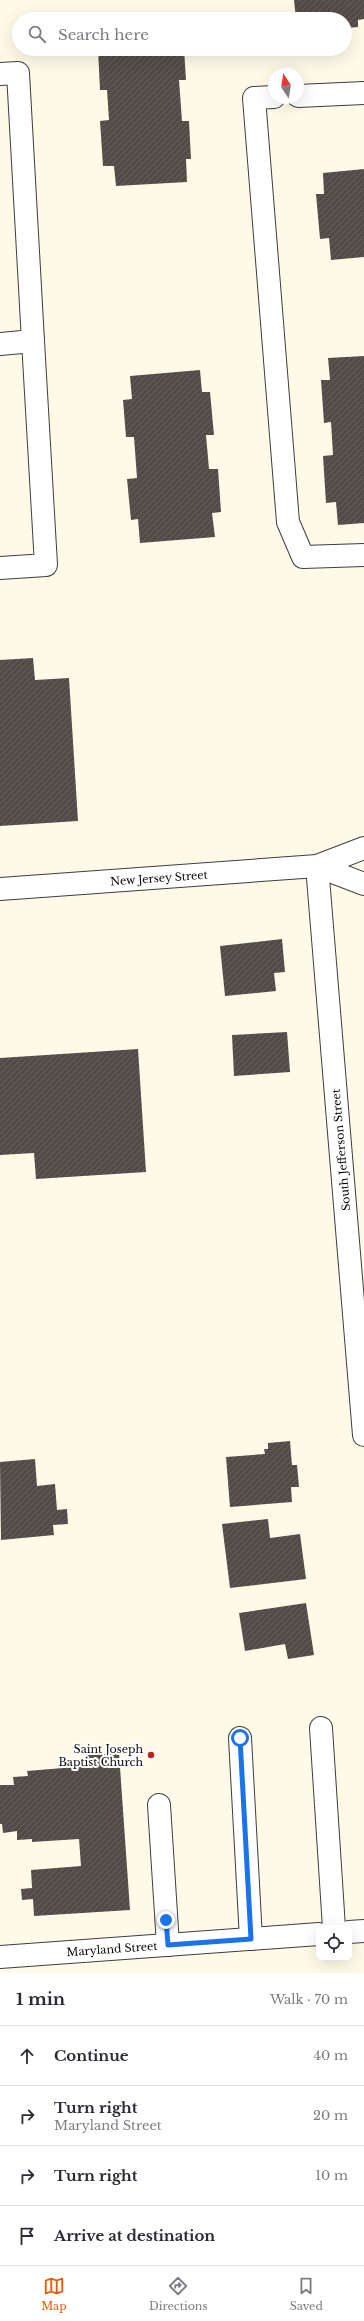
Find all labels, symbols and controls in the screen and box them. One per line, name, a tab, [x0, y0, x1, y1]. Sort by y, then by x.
search box	[12, 12, 352, 56]
icon: search	[26, 23, 48, 45]
text: Search here	[58, 25, 149, 44]
north arrow	[268, 68, 304, 104]
street label: New Jersey Street	[110, 868, 209, 888]
street label: South Jefferson Street	[329, 1088, 353, 1212]
route start	[231, 1729, 249, 1747]
place label: Saint Joseph Baptist Church	[58, 1742, 143, 1769]
marker: Saint Joseph Baptist Church	[146, 1750, 156, 1760]
route end	[157, 1911, 175, 1929]
map controls	[316, 1925, 352, 1961]
button: locate	[316, 1925, 352, 1961]
street label: Maryland Street	[66, 1939, 159, 1959]
text: 1 min	[16, 1989, 65, 2010]
text: Walk · 70 m	[270, 1991, 348, 2008]
icon: ahead	[16, 2045, 38, 2067]
text: Continue	[54, 2046, 129, 2065]
text: 40 m	[313, 2047, 348, 2064]
text: Turn right	[54, 2098, 137, 2117]
icon: right	[16, 2105, 38, 2127]
text: 20 m	[313, 2107, 348, 2124]
text: Maryland Street	[54, 2117, 162, 2134]
icon: right	[16, 2165, 38, 2187]
text: Turn right	[54, 2166, 137, 2185]
text: 10 m	[315, 2167, 348, 2184]
icon: arrive	[16, 2225, 38, 2247]
text: Arrive at destination	[54, 2226, 215, 2245]
tab: Map	[41, 2275, 67, 2313]
tab: Directions	[149, 2275, 207, 2313]
tab: Saved	[290, 2275, 323, 2313]

